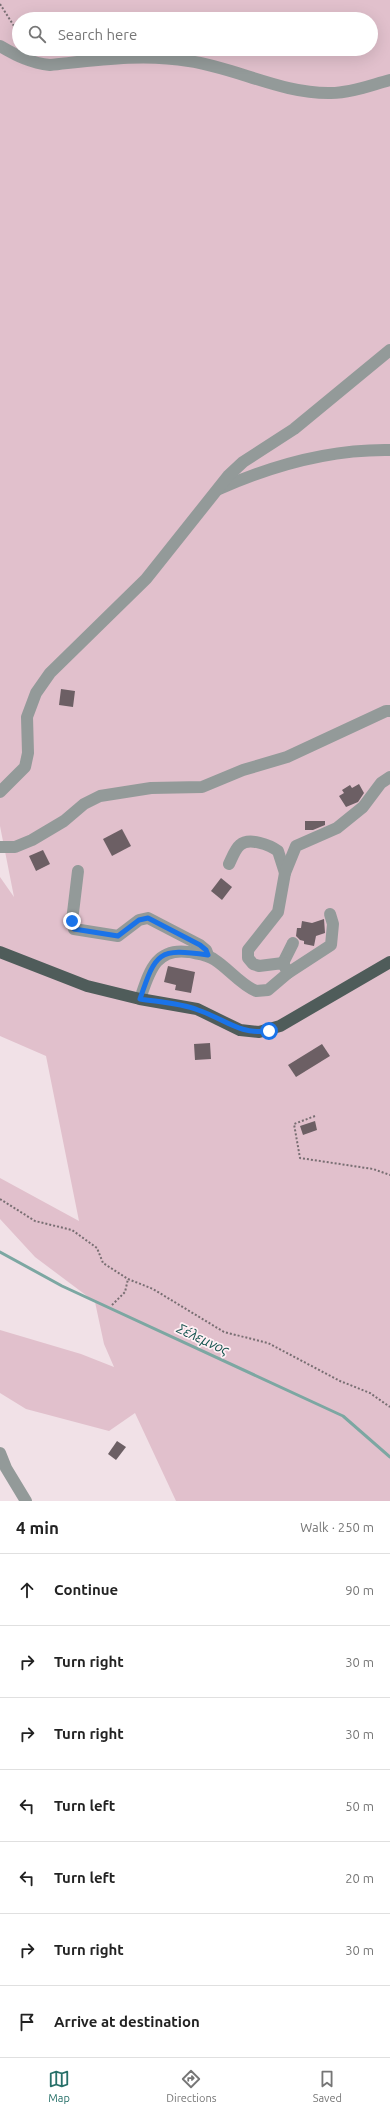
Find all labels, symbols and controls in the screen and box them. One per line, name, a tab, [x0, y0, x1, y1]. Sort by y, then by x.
search box	[12, 12, 378, 56]
icon: search	[26, 23, 48, 45]
text: Search here	[58, 26, 137, 43]
route end	[63, 912, 81, 930]
route start	[260, 1022, 278, 1040]
water label: Σέλεμνος	[174, 1320, 232, 1358]
text: 4 min	[16, 1518, 59, 1537]
text: Walk · 250 m	[300, 1520, 374, 1534]
icon: ahead	[16, 1579, 38, 1601]
text: Continue	[54, 1581, 118, 1598]
text: 90 m	[345, 1583, 374, 1597]
icon: right	[16, 1651, 38, 1673]
text: Turn right	[54, 1653, 124, 1670]
text: 30 m	[345, 1655, 374, 1669]
icon: right	[16, 1723, 38, 1745]
text: Turn right	[54, 1725, 124, 1742]
text: 30 m	[345, 1727, 374, 1741]
icon: left	[16, 1795, 38, 1817]
text: Turn left	[54, 1797, 115, 1814]
text: 50 m	[345, 1799, 374, 1813]
icon: left	[16, 1867, 38, 1889]
text: Turn left	[54, 1869, 115, 1886]
text: 20 m	[345, 1871, 374, 1885]
icon: right	[16, 1939, 38, 1961]
text: Turn right	[54, 1941, 124, 1958]
text: 30 m	[345, 1943, 374, 1957]
icon: arrive	[16, 2011, 38, 2033]
text: Arrive at destination	[54, 2013, 200, 2030]
tab: Map	[48, 2068, 70, 2104]
tab: Directions	[166, 2068, 216, 2104]
tab: Saved	[313, 2068, 342, 2104]

